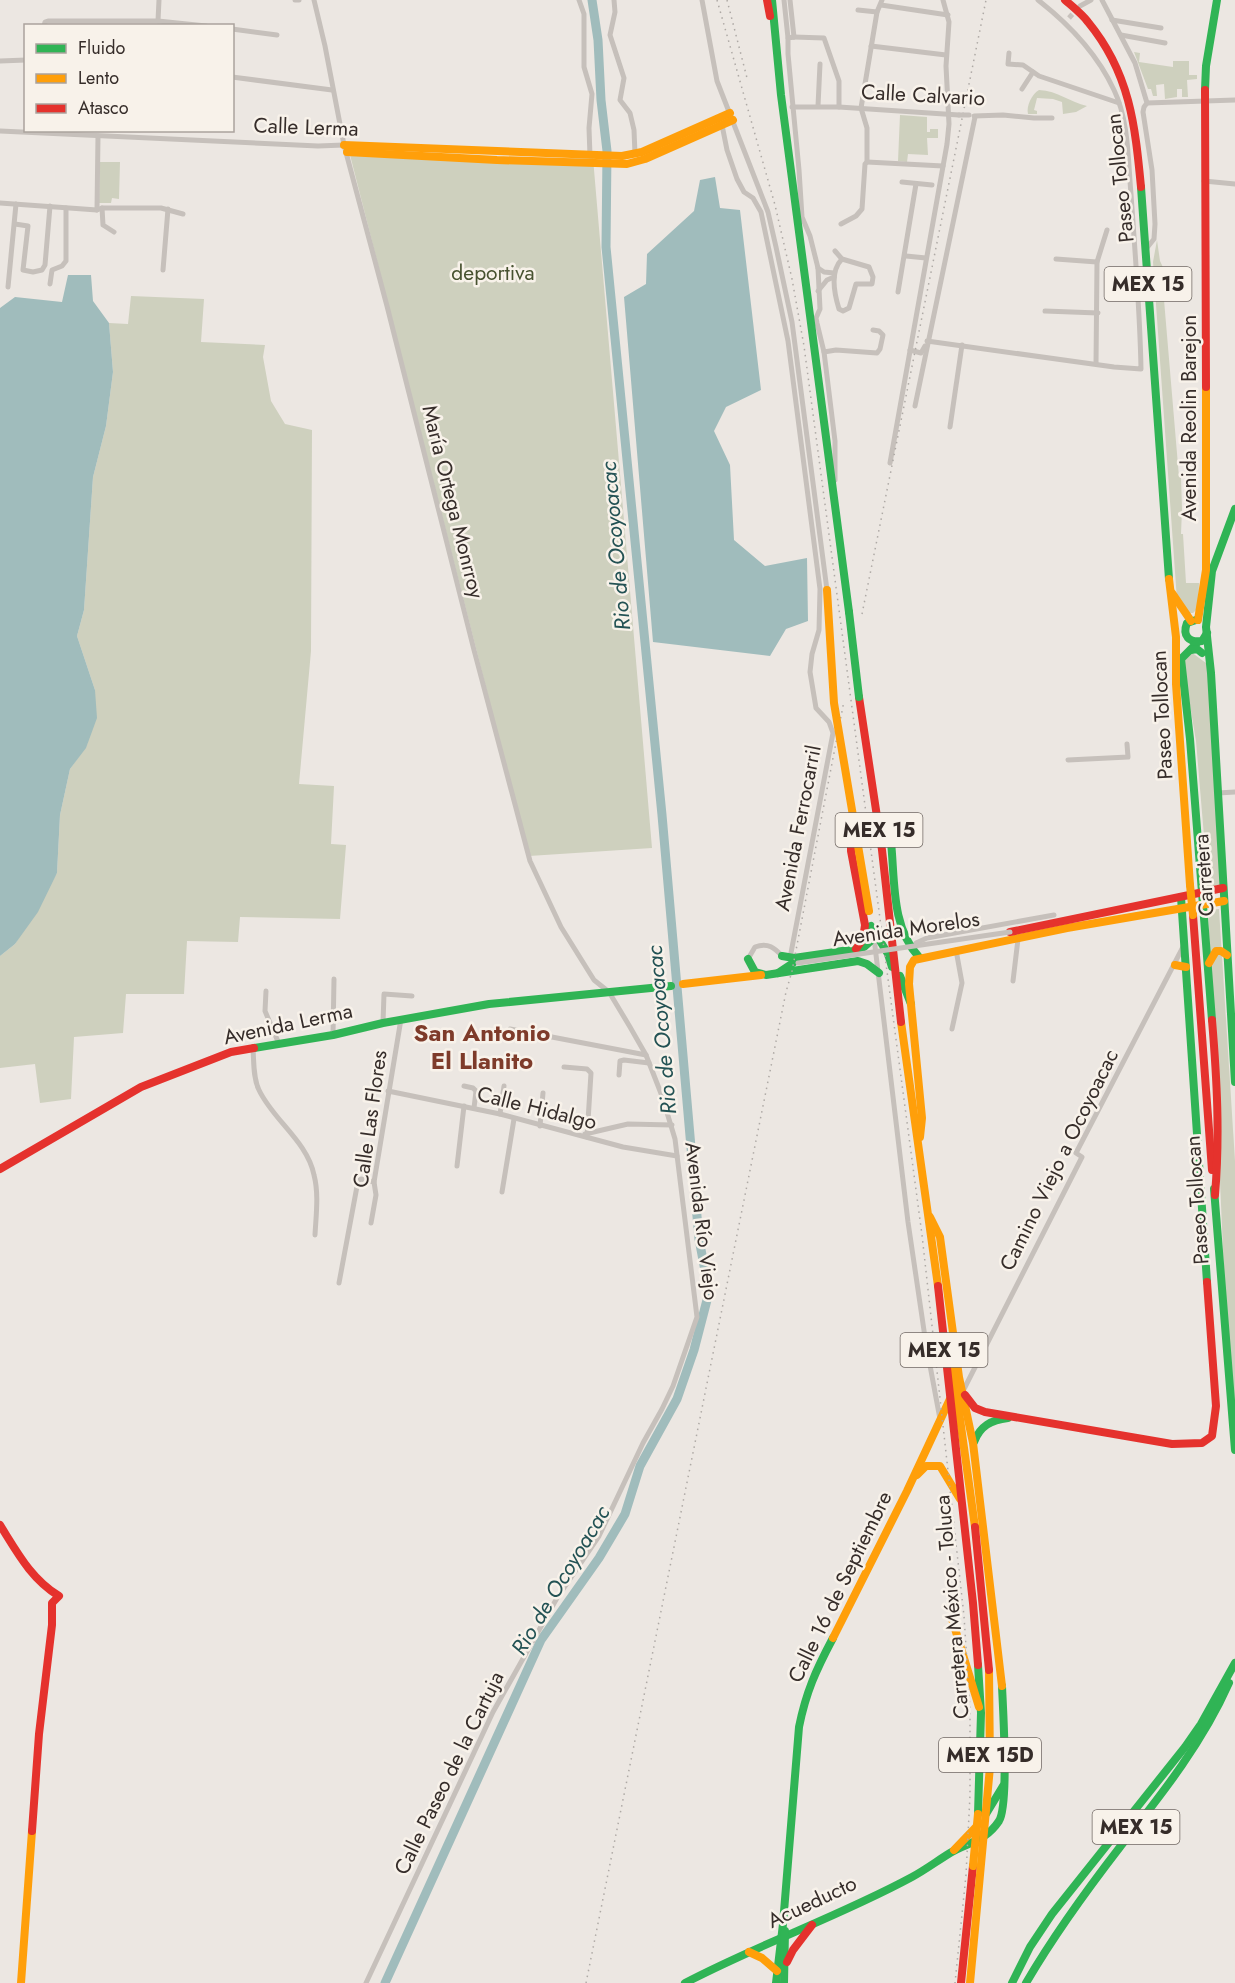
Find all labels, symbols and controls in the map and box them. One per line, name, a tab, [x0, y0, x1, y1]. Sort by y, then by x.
legend	[24, 24, 234, 132]
text: Fluido	[78, 35, 126, 61]
text: Lento	[78, 65, 119, 91]
street label: Calle Calvario	[860, 77, 986, 113]
text: Atasco	[78, 95, 129, 121]
street label: Calle Lerma	[253, 110, 359, 144]
street label: Paseo Tollocan	[1098, 112, 1142, 244]
park label: deportiva	[451, 258, 535, 288]
road number: MEX 15	[1104, 267, 1192, 301]
street label: Avenida Reolin Barejon	[1174, 315, 1204, 521]
street label: María Ortega Monrroy	[414, 402, 492, 603]
water label: Rio de Ocoyoacac	[592, 459, 638, 632]
street label: Paseo Tollocan	[1144, 650, 1180, 780]
street label: Avenida Ferrocarril	[767, 742, 829, 914]
road number: MEX 15	[836, 813, 922, 847]
street label: Carretera	[1186, 833, 1222, 917]
street label: Avenida Morelos	[830, 904, 982, 954]
water label: Rio de Ocoyoacac	[638, 943, 684, 1116]
street label: Avenida Lerma	[221, 996, 355, 1052]
district label: San Antonio El Llanito	[414, 1015, 550, 1078]
street label: Camino Viejo a Ocoyoacac	[992, 1044, 1126, 1276]
street label: Calle Las Flores	[346, 1048, 394, 1190]
street label: Calle Hidalgo	[474, 1079, 600, 1137]
street label: Paseo Tollocan	[1178, 1134, 1216, 1266]
street label: Avenida Río Viejo	[677, 1140, 727, 1302]
road number: MEX 15	[900, 1333, 988, 1367]
street label: Calle 16 de Septiembre	[781, 1486, 900, 1688]
street label: Carretera México - Toluca	[927, 1494, 977, 1720]
water label: Rio de Ocoyoacac	[503, 1498, 618, 1661]
street label: Calle Paseo de la Cartuja	[387, 1666, 511, 1880]
road number: MEX 15D	[939, 1738, 1041, 1772]
road number: MEX 15	[1092, 1810, 1180, 1844]
street label: Acueducto	[762, 1868, 862, 1936]

